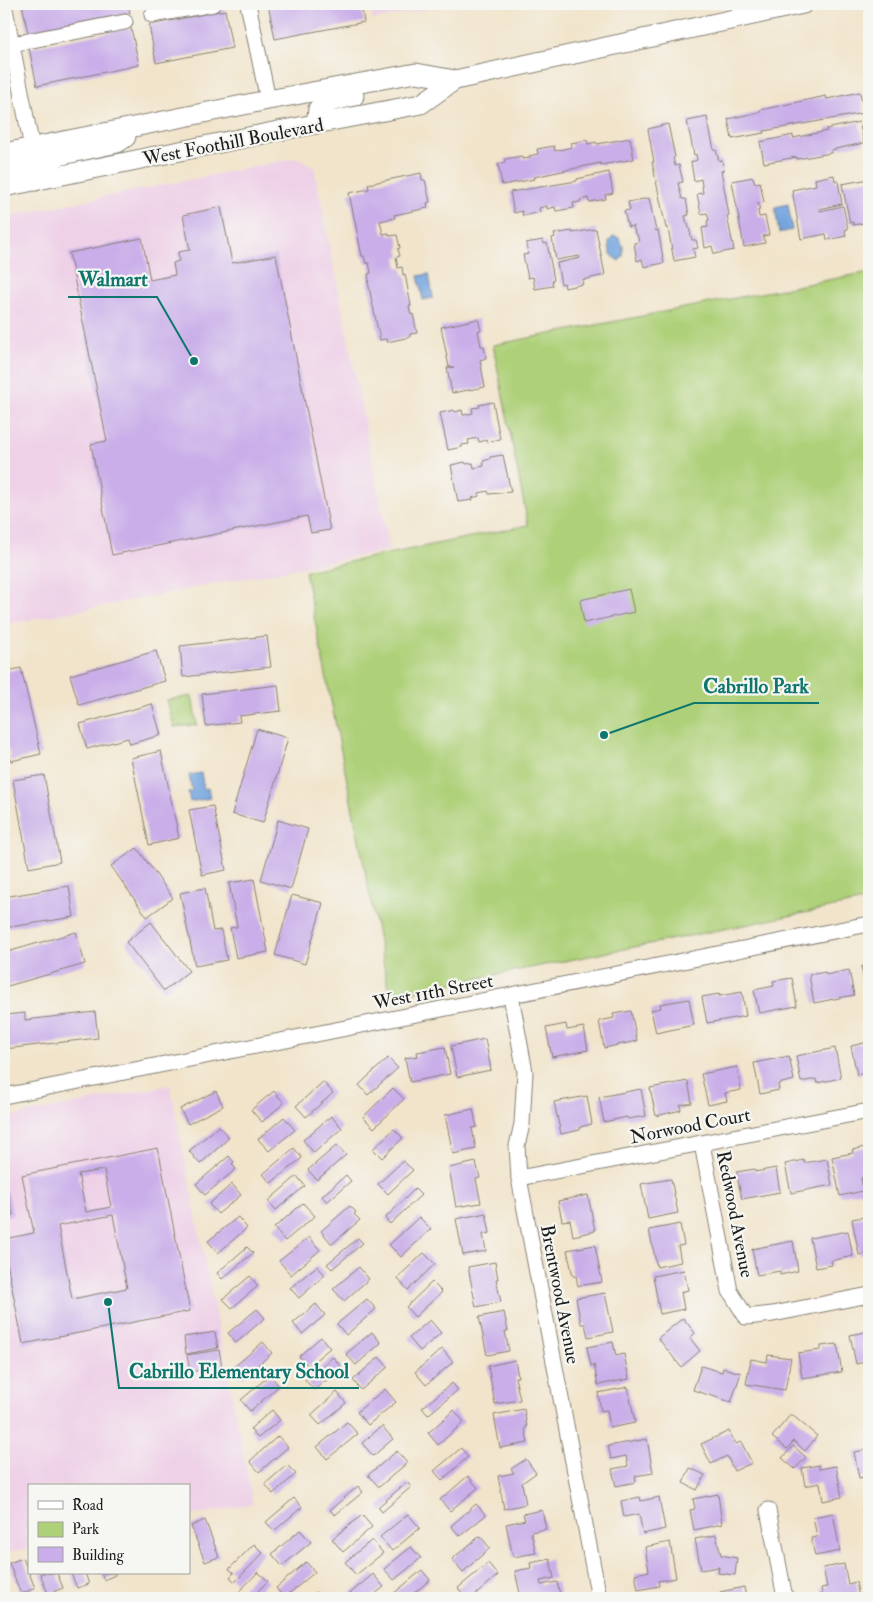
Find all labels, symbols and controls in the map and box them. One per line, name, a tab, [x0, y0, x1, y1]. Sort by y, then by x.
street label: West Foothill Boulevard	[140, 113, 326, 171]
callout: Walmart	[68, 262, 157, 297]
text: Walmart	[77, 267, 148, 292]
callout: Cabrillo Park	[694, 668, 819, 703]
text: Cabrillo Park	[703, 674, 809, 699]
street label: West 11th Street	[370, 969, 495, 1016]
street label: Norwood Court	[628, 1103, 752, 1149]
street label: Redwood Avenue	[711, 1149, 759, 1280]
street label: Brentwood Avenue	[535, 1222, 585, 1366]
callout: Cabrillo Elementary School	[119, 1353, 359, 1388]
text: Cabrillo Elementary School	[129, 1359, 350, 1385]
legend	[28, 1484, 190, 1574]
text: Road	[72, 1496, 104, 1515]
text: Park	[72, 1520, 99, 1539]
text: Building	[72, 1546, 124, 1565]

